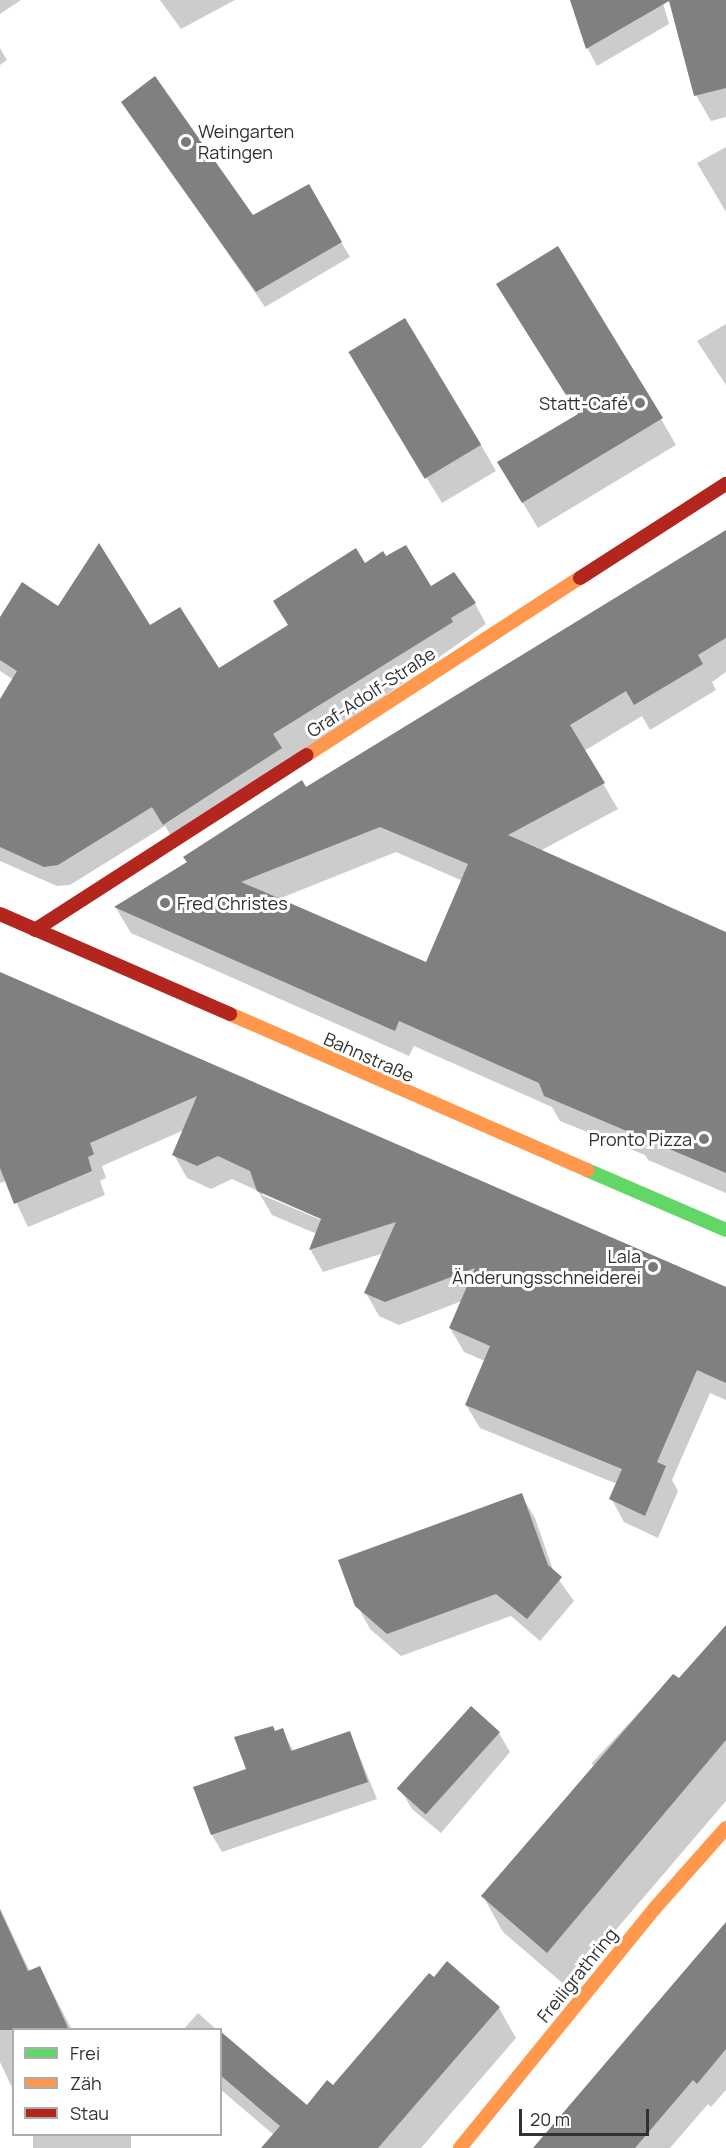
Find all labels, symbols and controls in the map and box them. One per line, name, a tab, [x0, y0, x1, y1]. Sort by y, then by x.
place label: Weingarten Ratingen	[198, 121, 294, 164]
marker: Weingarten Ratingen	[179, 135, 193, 149]
place label: Statt-Café	[539, 392, 628, 414]
marker: Statt-Café	[633, 396, 647, 410]
street label: Graf-Adolf-Straße	[303, 642, 439, 742]
place label: Fred Christes	[177, 892, 288, 914]
marker: Fred Christes	[158, 896, 172, 910]
street label: Bahnstraße	[321, 1028, 417, 1086]
place label: Pronto Pizza	[589, 1128, 692, 1150]
marker: Pronto Pizza	[697, 1132, 711, 1146]
place label: Lala Änderungsschneiderei	[452, 1246, 641, 1288]
marker: Lala Änderungsschneiderei	[646, 1260, 660, 1274]
street label: Freiligrathring	[532, 1923, 622, 2027]
legend	[12, 2028, 222, 2136]
text: Frei	[70, 2041, 100, 2065]
text: Zäh	[70, 2071, 102, 2095]
scale bar	[522, 2097, 652, 2135]
text: Stau	[70, 2101, 109, 2125]
text: 20 m	[530, 2107, 570, 2131]

